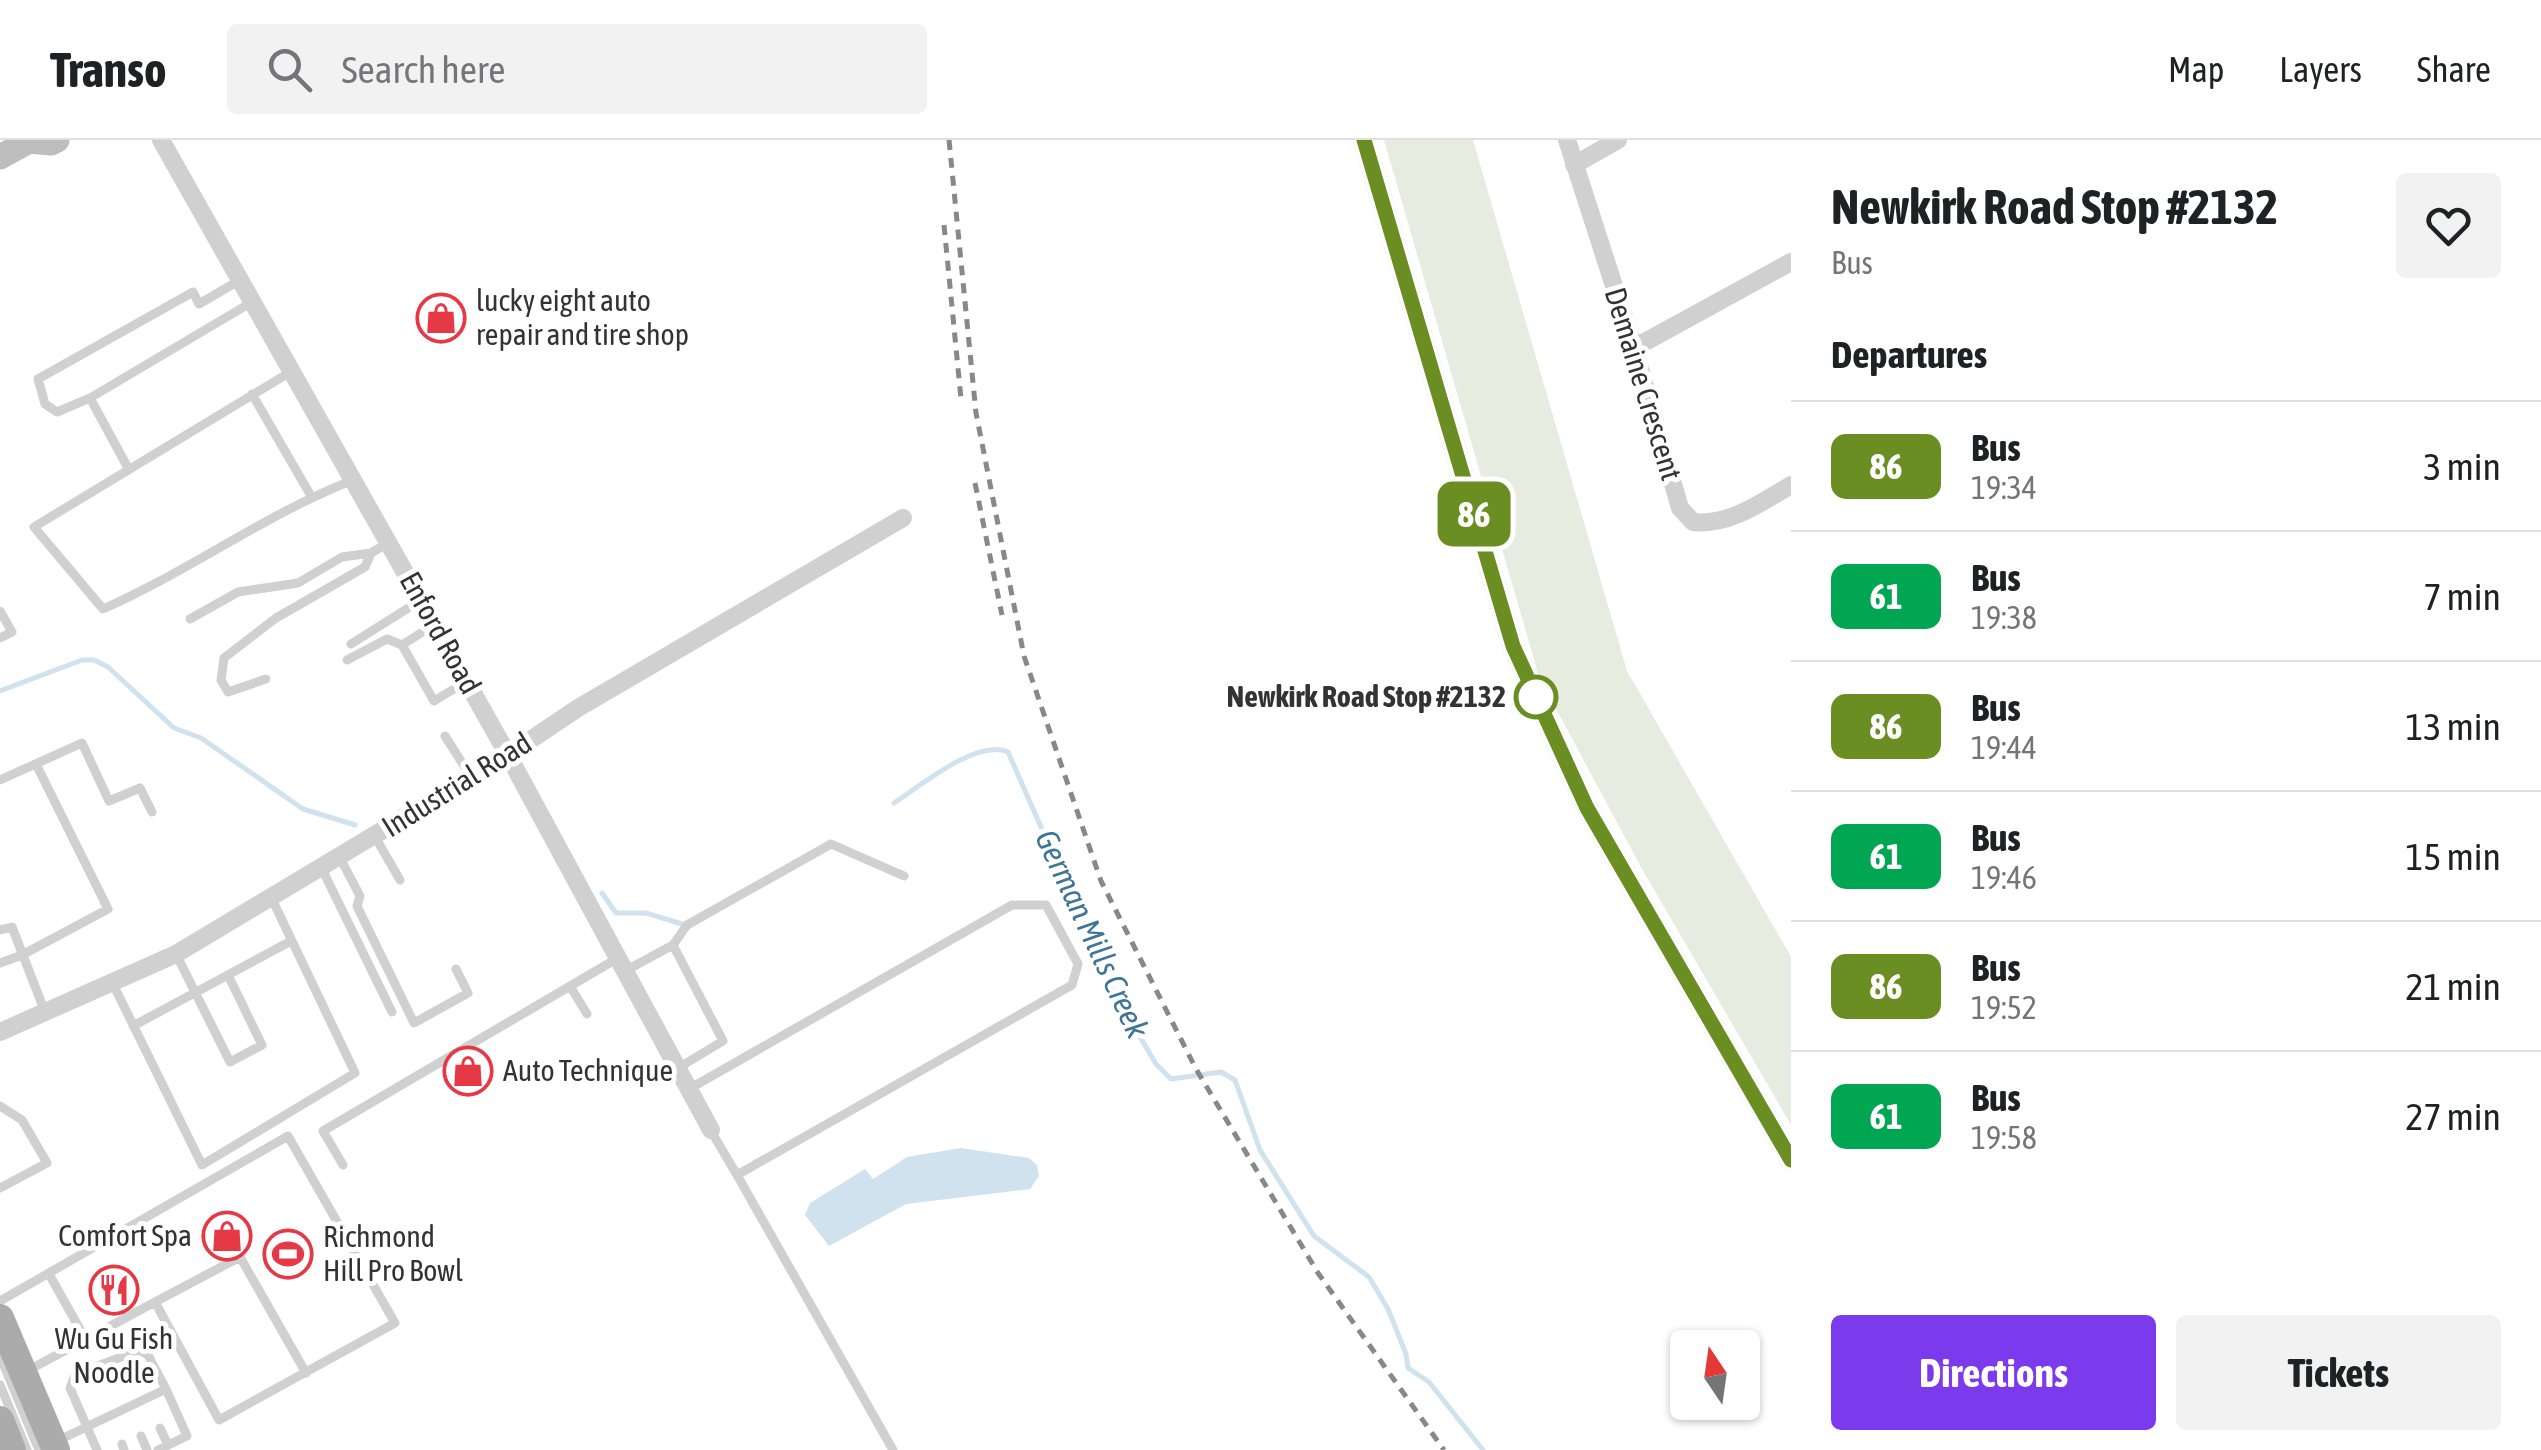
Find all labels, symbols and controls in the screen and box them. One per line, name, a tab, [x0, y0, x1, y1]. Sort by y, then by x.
search box	[227, 24, 927, 114]
text: Transo	[50, 42, 167, 97]
icon: search	[262, 42, 317, 97]
text: Search here	[342, 48, 505, 91]
text: Map	[2168, 49, 2224, 89]
text: Layers	[2279, 49, 2362, 89]
text: Share	[2417, 49, 2491, 89]
button: heart	[2396, 173, 2501, 278]
text: Newkirk Road Stop #2132	[1831, 179, 2278, 234]
text: Bus	[1831, 244, 1873, 281]
place label: lucky eight auto repair and tire shop	[476, 283, 689, 351]
street label: Demaine Crescent	[1599, 283, 1689, 484]
shop icon: lucky eight auto repair and tire shop	[415, 292, 467, 344]
text: Departures	[1831, 333, 1987, 376]
text: Bus	[1971, 426, 2021, 469]
text: 3 min	[2423, 445, 2501, 488]
text: 86	[1870, 446, 1902, 486]
text: 19:34	[1971, 469, 2037, 506]
line badge: 86	[1429, 482, 1519, 546]
text: 86	[1458, 494, 1490, 534]
text: Bus	[1971, 556, 2021, 599]
street label: Enford Road	[393, 566, 488, 699]
text: 7 min	[2423, 575, 2501, 618]
text: 61	[1870, 576, 1902, 616]
text: 19:38	[1971, 599, 2037, 636]
marker: Newkirk Road Stop #2132	[1515, 676, 1557, 718]
place label: Newkirk Road Stop #2132	[1227, 679, 1506, 713]
text: Bus	[1971, 686, 2021, 729]
text: 13 min	[2406, 705, 2501, 748]
text: 86	[1870, 706, 1902, 746]
street label: Industrial Road	[376, 725, 537, 843]
text: 19:44	[1971, 729, 2037, 766]
text: Bus	[1971, 816, 2021, 859]
water label: German Mills Creek	[1028, 824, 1157, 1045]
text: 15 min	[2406, 835, 2501, 878]
text: 61	[1870, 836, 1902, 876]
text: 19:46	[1971, 859, 2037, 896]
text: Bus	[1971, 946, 2021, 989]
text: 21 min	[2406, 965, 2501, 1008]
text: 86	[1870, 966, 1902, 1006]
text: 19:52	[1971, 989, 2037, 1026]
shop icon: Auto Technique	[442, 1045, 494, 1097]
place label: Auto Technique	[503, 1053, 673, 1087]
text: Bus	[1971, 1076, 2021, 1119]
text: 27 min	[2406, 1095, 2501, 1138]
text: 61	[1870, 1096, 1902, 1136]
text: 19:58	[1971, 1119, 2037, 1156]
shop icon: Comfort Spa	[201, 1210, 253, 1262]
place label: Comfort Spa	[58, 1218, 192, 1252]
place label: Richmond Hill Pro Bowl	[323, 1219, 463, 1287]
sports icon: Richmond Hill Pro Bowl	[262, 1228, 314, 1280]
restaurant icon: Wu Gu Fish Noodle	[88, 1264, 140, 1316]
button: Directions	[1831, 1315, 2156, 1430]
button: Tickets	[2176, 1315, 2501, 1430]
place label: Wu Gu Fish Noodle	[55, 1321, 173, 1389]
north arrow	[1670, 1330, 1760, 1420]
map controls	[1670, 1330, 1760, 1420]

